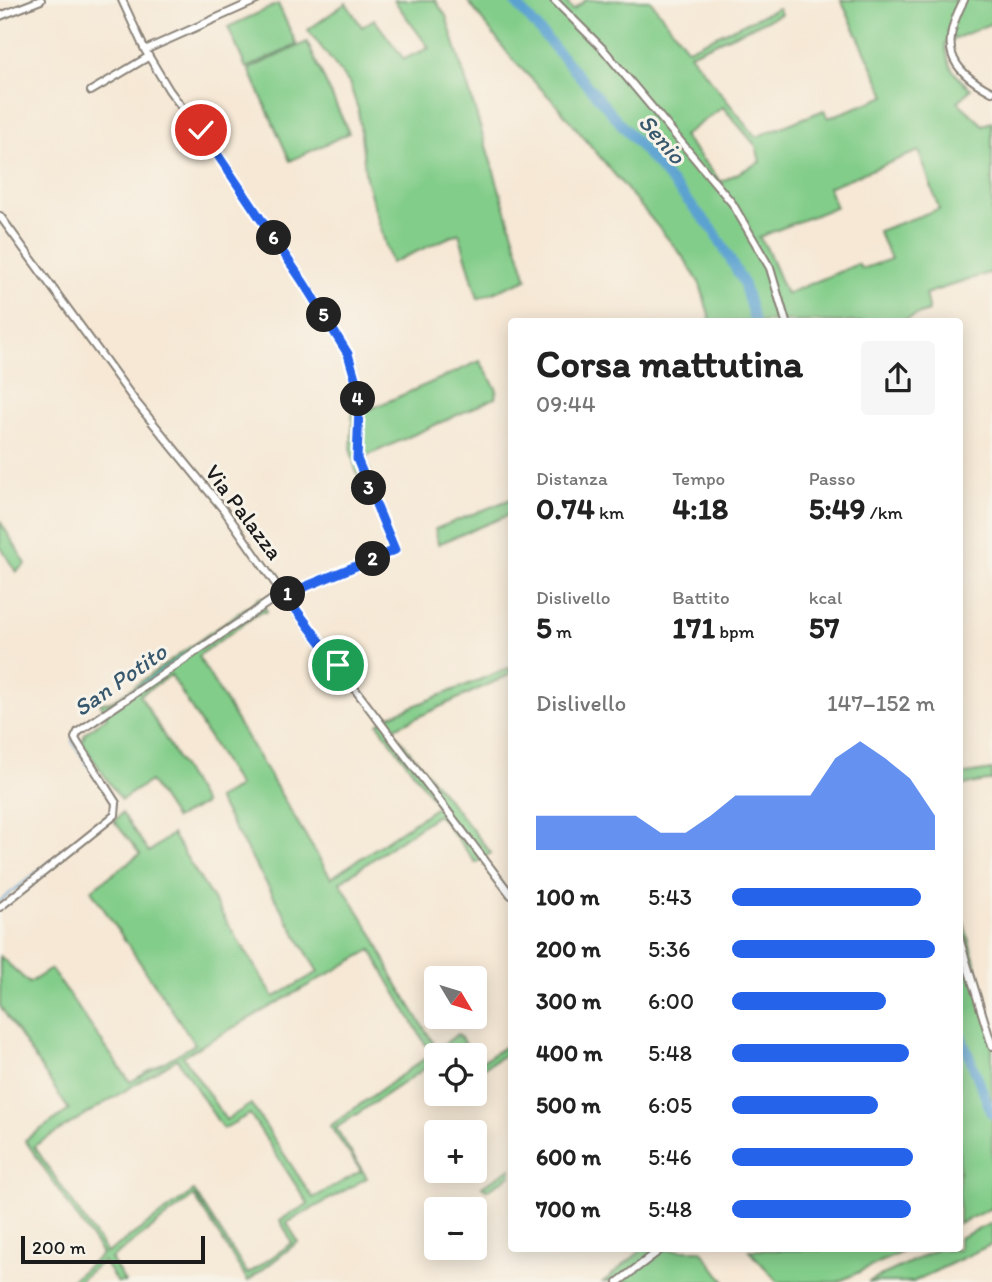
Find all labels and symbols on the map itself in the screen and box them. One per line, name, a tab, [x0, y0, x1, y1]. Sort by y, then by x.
pin	[171, 100, 231, 160]
water label: Senio	[633, 108, 692, 170]
pin: 6	[256, 220, 292, 256]
pin: 5	[306, 298, 342, 332]
pin: 4	[340, 382, 376, 416]
street label: Via Palazza	[199, 459, 289, 565]
pin: 3	[352, 470, 386, 505]
pin: 2	[356, 542, 390, 576]
pin: 1	[270, 576, 306, 612]
pin	[308, 635, 368, 695]
water label: San Potito	[67, 637, 173, 722]
north arrow	[424, 966, 486, 1029]
scale bar	[21, 1233, 205, 1265]

